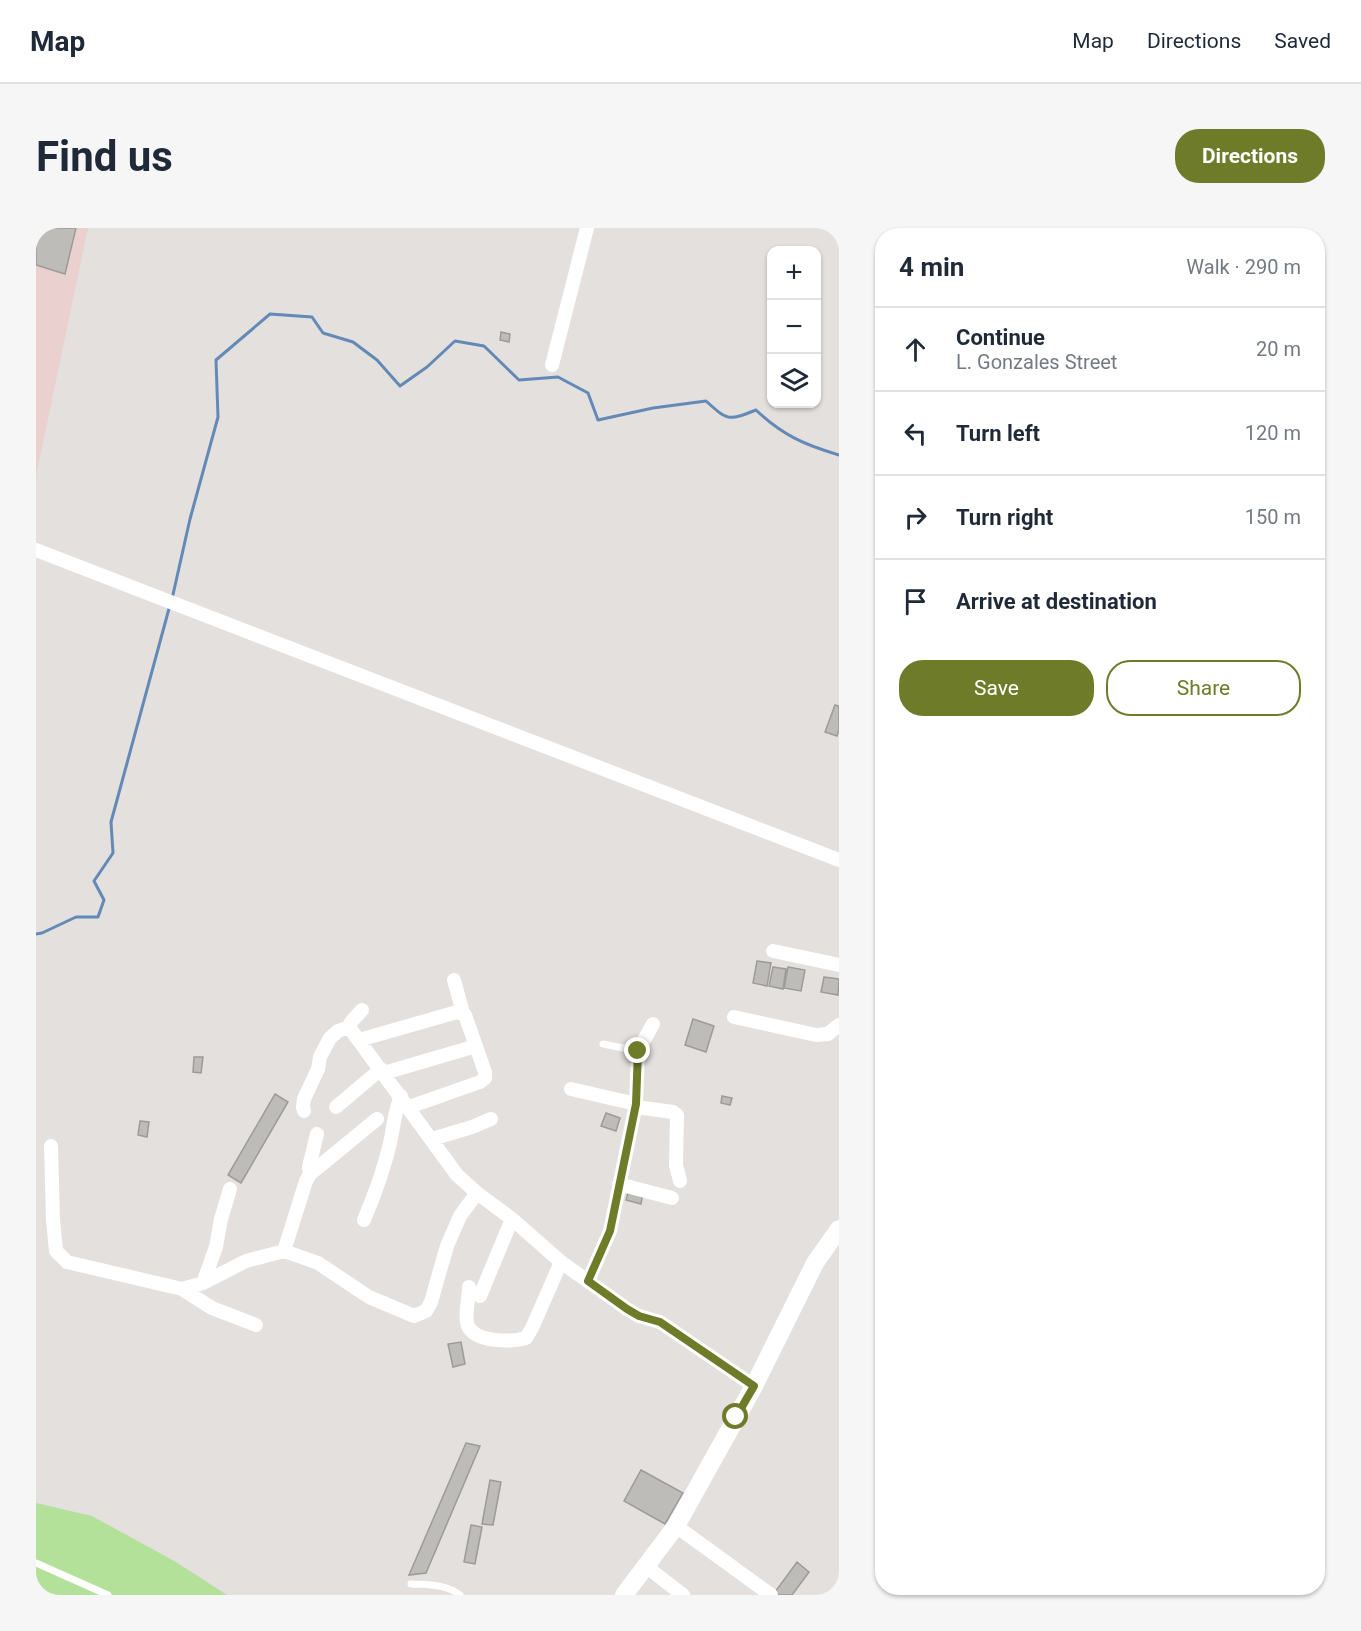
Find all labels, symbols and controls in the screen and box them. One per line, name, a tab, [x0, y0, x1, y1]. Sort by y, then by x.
text: Map	[30, 25, 85, 58]
text: Map	[1072, 29, 1114, 53]
text: Directions	[1147, 29, 1241, 53]
text: Saved	[1274, 29, 1331, 53]
button: Directions	[1175, 129, 1325, 183]
text: Find us	[36, 132, 173, 181]
map controls	[767, 246, 821, 408]
button: +	[767, 246, 821, 300]
text: 4 min	[899, 252, 964, 282]
text: Walk · 290 m	[1186, 255, 1301, 279]
button: −	[767, 300, 821, 354]
text: Continue	[956, 325, 1045, 350]
icon: ahead	[899, 333, 932, 366]
text: 20 m	[1256, 337, 1301, 361]
text: L. Gonzales Street	[956, 350, 1117, 374]
button: layers	[767, 354, 821, 408]
icon: left	[899, 417, 932, 450]
text: Turn left	[956, 421, 1040, 446]
text: 120 m	[1245, 421, 1301, 445]
icon: right	[899, 501, 932, 534]
text: Turn right	[956, 505, 1053, 530]
text: 150 m	[1245, 505, 1301, 529]
icon: arrive	[899, 585, 932, 618]
text: Arrive at destination	[956, 589, 1157, 614]
button: Save	[899, 660, 1094, 716]
button: Share	[1106, 660, 1301, 716]
route end	[624, 1037, 650, 1063]
route start	[722, 1403, 748, 1429]

